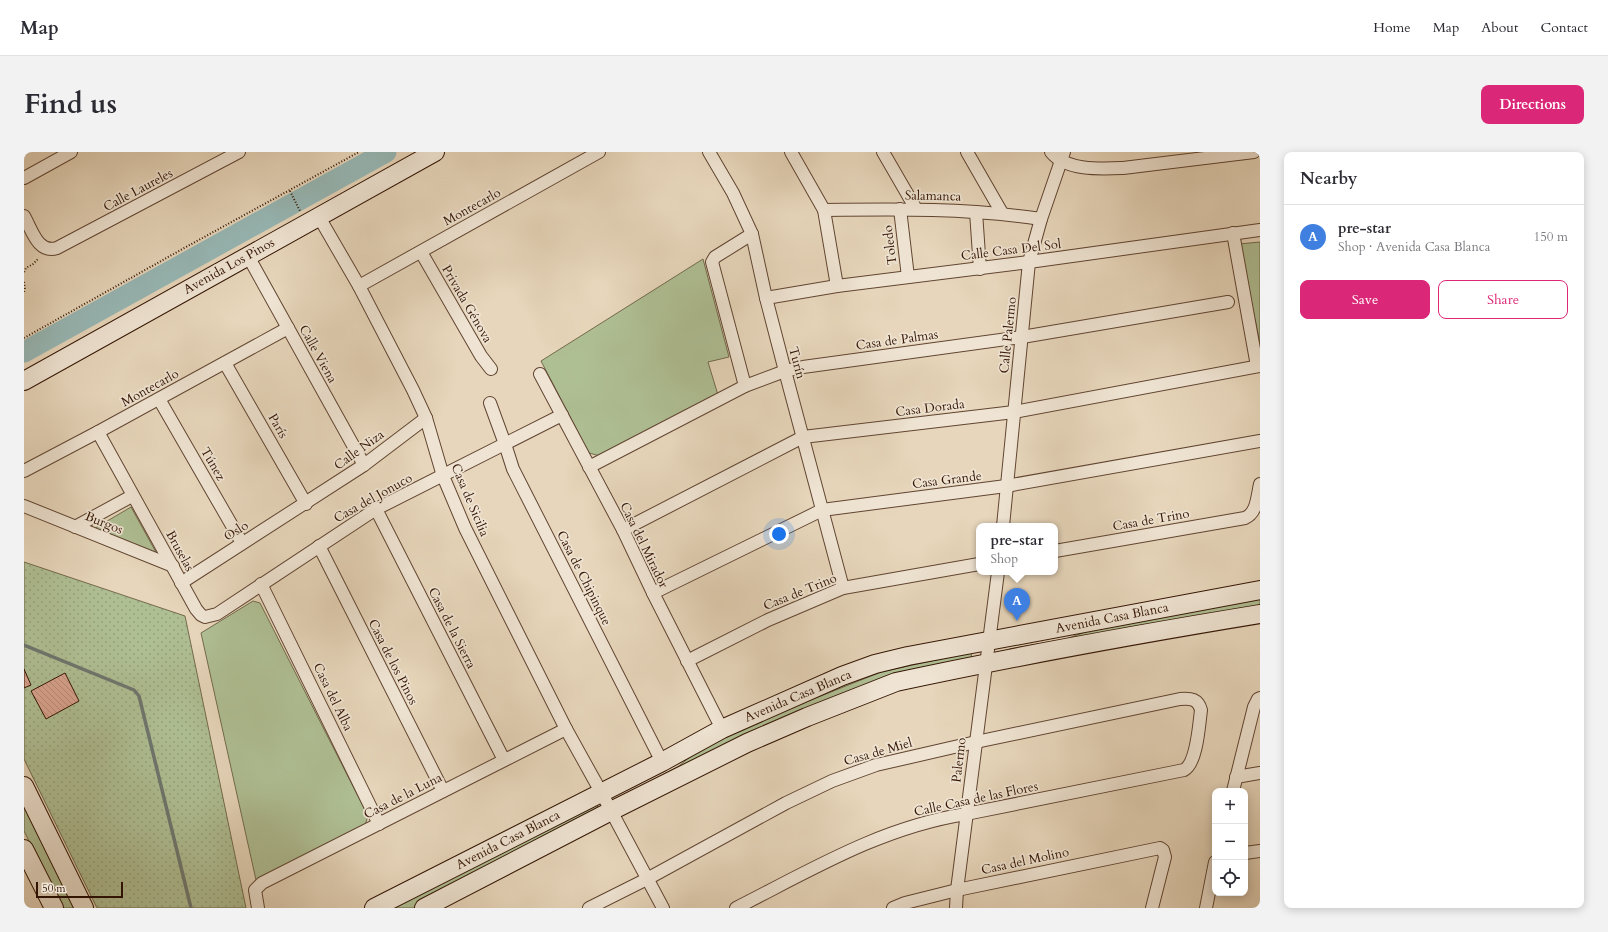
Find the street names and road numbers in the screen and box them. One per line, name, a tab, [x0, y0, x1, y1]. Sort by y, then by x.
street label: Calle Laureles	[100, 164, 176, 216]
street label: Montecarlo	[440, 184, 504, 230]
street label: Salamanca	[905, 187, 962, 205]
street label: Toledo	[879, 224, 901, 266]
street label: Avenida Los Pinos	[180, 233, 278, 299]
street label: Calle Casa Del Sol	[960, 235, 1063, 265]
street label: Privada Génova	[437, 262, 497, 347]
street label: Calle Palermo	[995, 296, 1021, 374]
street label: Calle Viena	[295, 322, 341, 387]
street label: Casa de Palmas	[855, 325, 939, 355]
street label: Turín	[784, 345, 810, 382]
street label: Montecarlo	[118, 365, 182, 411]
street label: Casa Dorada	[894, 395, 966, 421]
street label: París	[264, 410, 292, 442]
street label: Calle Niza	[330, 426, 388, 474]
street label: Túnez	[196, 444, 230, 484]
street label: Casa de Sicilia	[447, 461, 494, 540]
street label: Casa Grande	[911, 467, 983, 493]
street label: Casa del Jonuco	[330, 469, 416, 527]
street label: Casa del Mirador	[615, 499, 673, 591]
street label: Casa de Trino	[1111, 504, 1191, 536]
street label: Burgos	[82, 507, 126, 539]
street label: Oslo	[220, 516, 252, 546]
street label: Bruselas	[161, 527, 199, 575]
street label: Casa de Chipinque	[552, 528, 616, 629]
street label: Casa de Trino	[761, 569, 839, 615]
street label: Casa de la Sierra	[424, 584, 480, 672]
street label: Avenida Casa Blanca	[1054, 598, 1170, 638]
street label: Casa de los Pinos	[364, 616, 422, 708]
street label: Casa del Alba	[309, 660, 357, 734]
street label: Avenida Casa Blanca	[742, 665, 855, 727]
street label: Casa de Miel	[842, 733, 915, 770]
street label: Palermo	[947, 736, 971, 784]
street label: Casa de la Luna	[361, 768, 446, 823]
street label: Calle Casa de las Flores	[912, 777, 1040, 821]
street label: Avenida Casa Blanca	[453, 806, 563, 874]
street label: Casa del Molino	[979, 843, 1071, 879]

